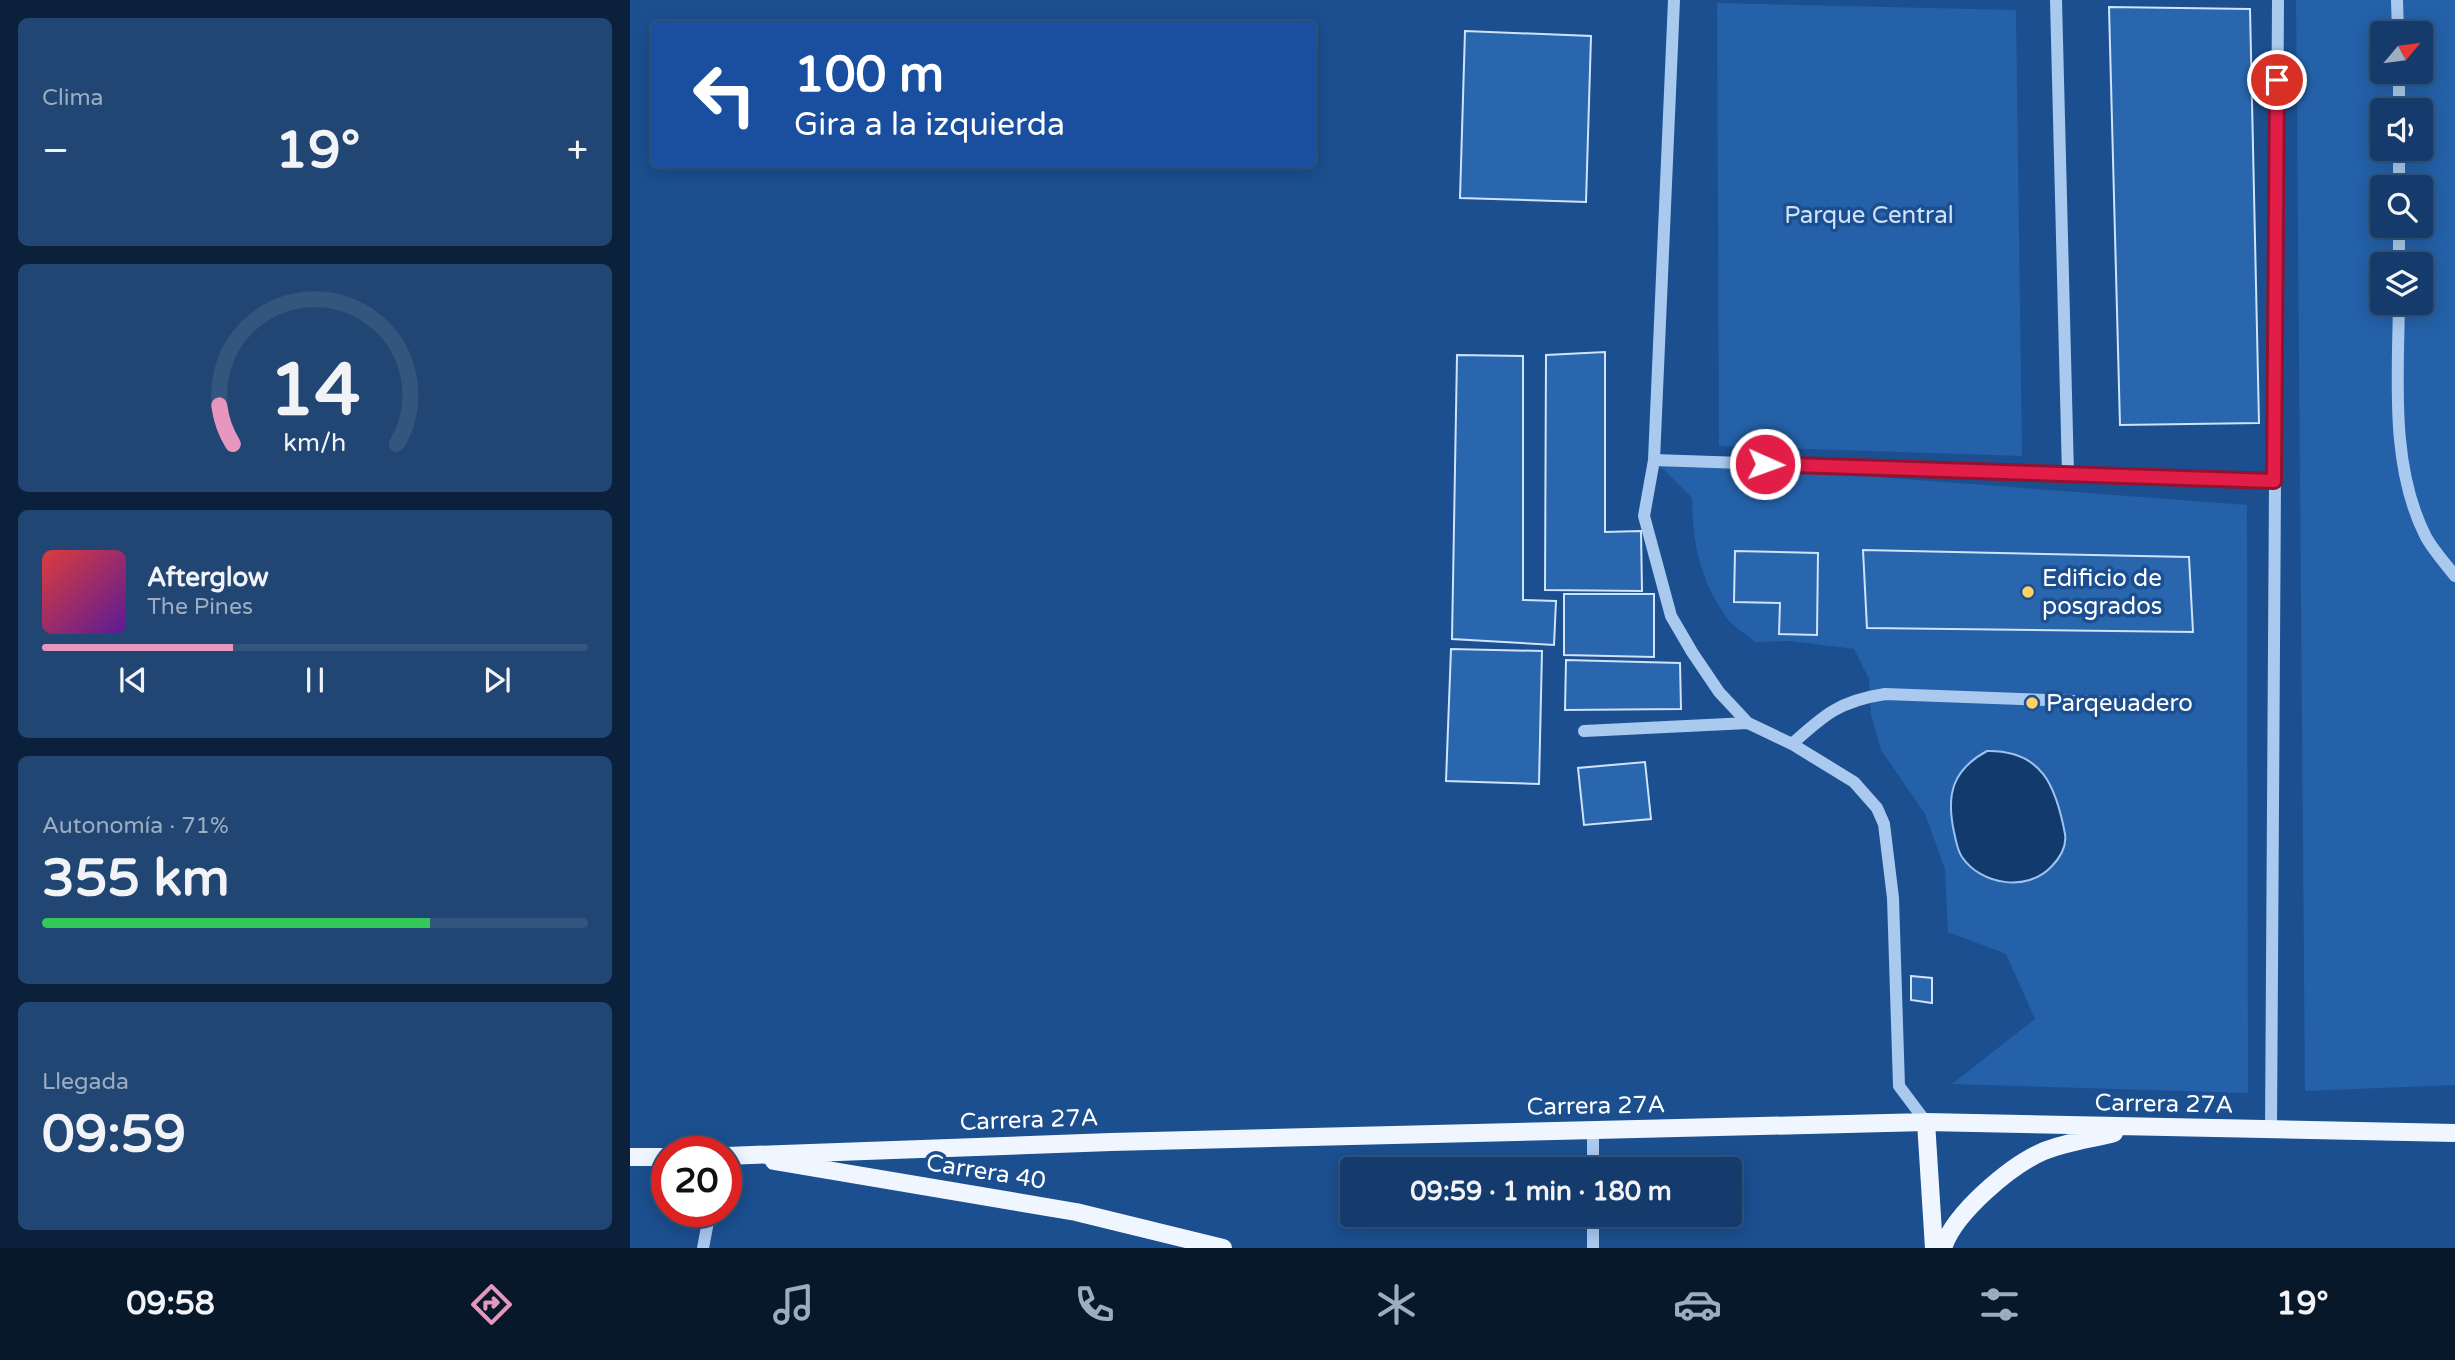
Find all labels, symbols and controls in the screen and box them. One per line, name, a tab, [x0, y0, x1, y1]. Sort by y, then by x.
north arrow	[2370, 21, 2432, 84]
map controls	[2370, 21, 2433, 315]
text: 100 m	[794, 46, 944, 105]
icon: left	[679, 49, 770, 140]
pin	[2247, 50, 2307, 110]
icon: arrive	[2258, 61, 2296, 99]
text: Clima	[42, 84, 103, 112]
button: sound	[2370, 98, 2433, 161]
text: Gira a la izquierda	[794, 106, 1065, 144]
text: 19°	[275, 119, 360, 182]
text: −	[42, 128, 69, 174]
text: +	[567, 128, 588, 174]
button: search	[2370, 175, 2433, 238]
park label: Parque Central	[1784, 201, 1954, 230]
button: layers	[2370, 252, 2433, 315]
text: 14	[269, 347, 361, 435]
position arrow	[1728, 427, 1802, 501]
text: km/h	[284, 428, 346, 458]
text: Afterglow	[147, 562, 269, 593]
place label: Edificio de posgrados	[2042, 564, 2162, 621]
marker: Edificio de posgrados	[2020, 584, 2036, 600]
text: The Pines	[147, 593, 253, 621]
icon: previous	[114, 661, 152, 699]
icon: pause	[296, 661, 334, 699]
icon: next	[478, 661, 516, 699]
place label: Parqeuadero	[2046, 689, 2193, 718]
marker: Parqeuadero	[2024, 695, 2040, 711]
text: Autonomía · 71%	[42, 812, 229, 840]
text: 355 km	[42, 847, 230, 910]
text: Llegada	[42, 1068, 129, 1096]
street label: Carrera 27A	[2094, 1088, 2234, 1120]
street label: Carrera 27A	[1526, 1090, 1666, 1122]
text: 09:59	[42, 1103, 186, 1166]
street label: Carrera 27A	[959, 1103, 1099, 1137]
speed limit sign: 20	[651, 1136, 742, 1227]
street label: Carrera 40	[924, 1148, 1048, 1196]
text: 09:59 · 1 min · 180 m	[1410, 1176, 1672, 1207]
icon: directions	[467, 1280, 516, 1329]
icon: music	[769, 1280, 818, 1329]
icon: phone	[1070, 1280, 1119, 1329]
icon: climate	[1372, 1280, 1421, 1329]
icon: car	[1673, 1280, 1722, 1329]
icon: filters	[1975, 1280, 2024, 1329]
text: 09:58	[126, 1285, 215, 1323]
text: 19°	[2276, 1285, 2329, 1323]

